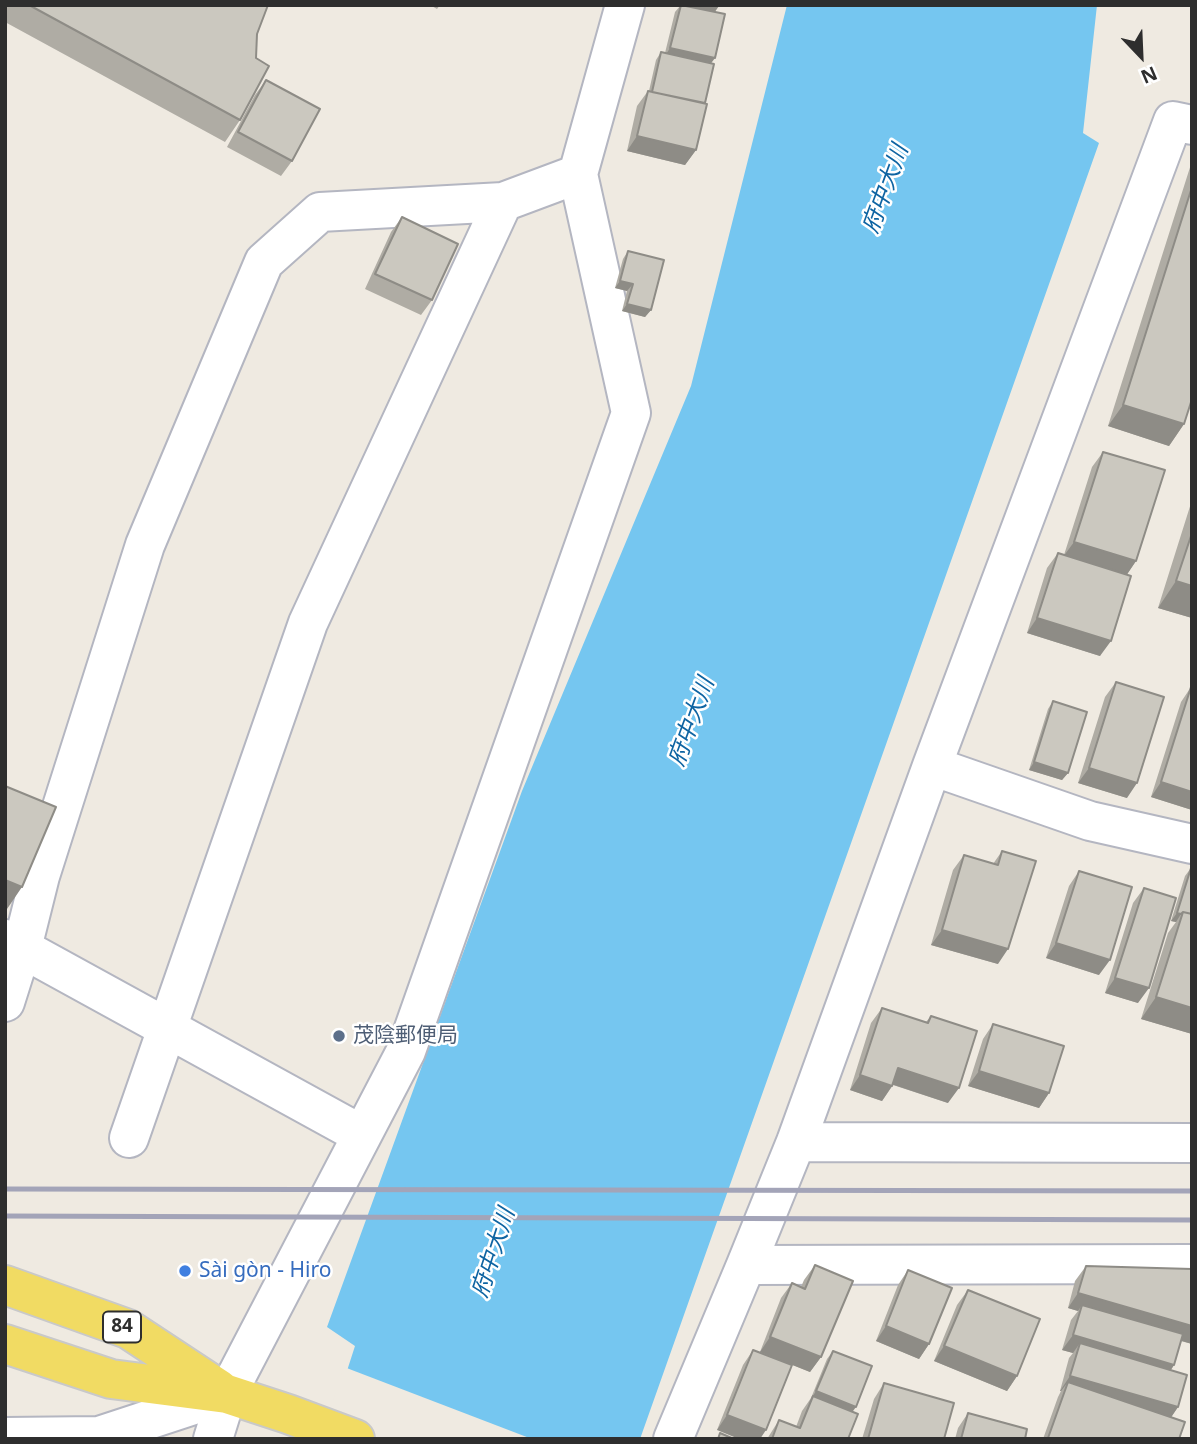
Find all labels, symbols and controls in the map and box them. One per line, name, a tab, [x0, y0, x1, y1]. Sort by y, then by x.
north arrow	[1106, 21, 1176, 91]
text: N	[1137, 60, 1161, 90]
water label: 府中大川	[857, 141, 915, 237]
water label: 府中大川	[663, 674, 721, 770]
place label: 茂陰郵便局	[353, 1023, 458, 1049]
marker: 茂陰郵便局	[331, 1028, 347, 1044]
water label: 府中大川	[467, 1205, 521, 1301]
place label: Sài gòn - Hiro	[199, 1258, 331, 1284]
marker: Sài gòn - Hiro	[177, 1263, 193, 1279]
road number: 84	[103, 1312, 141, 1343]

